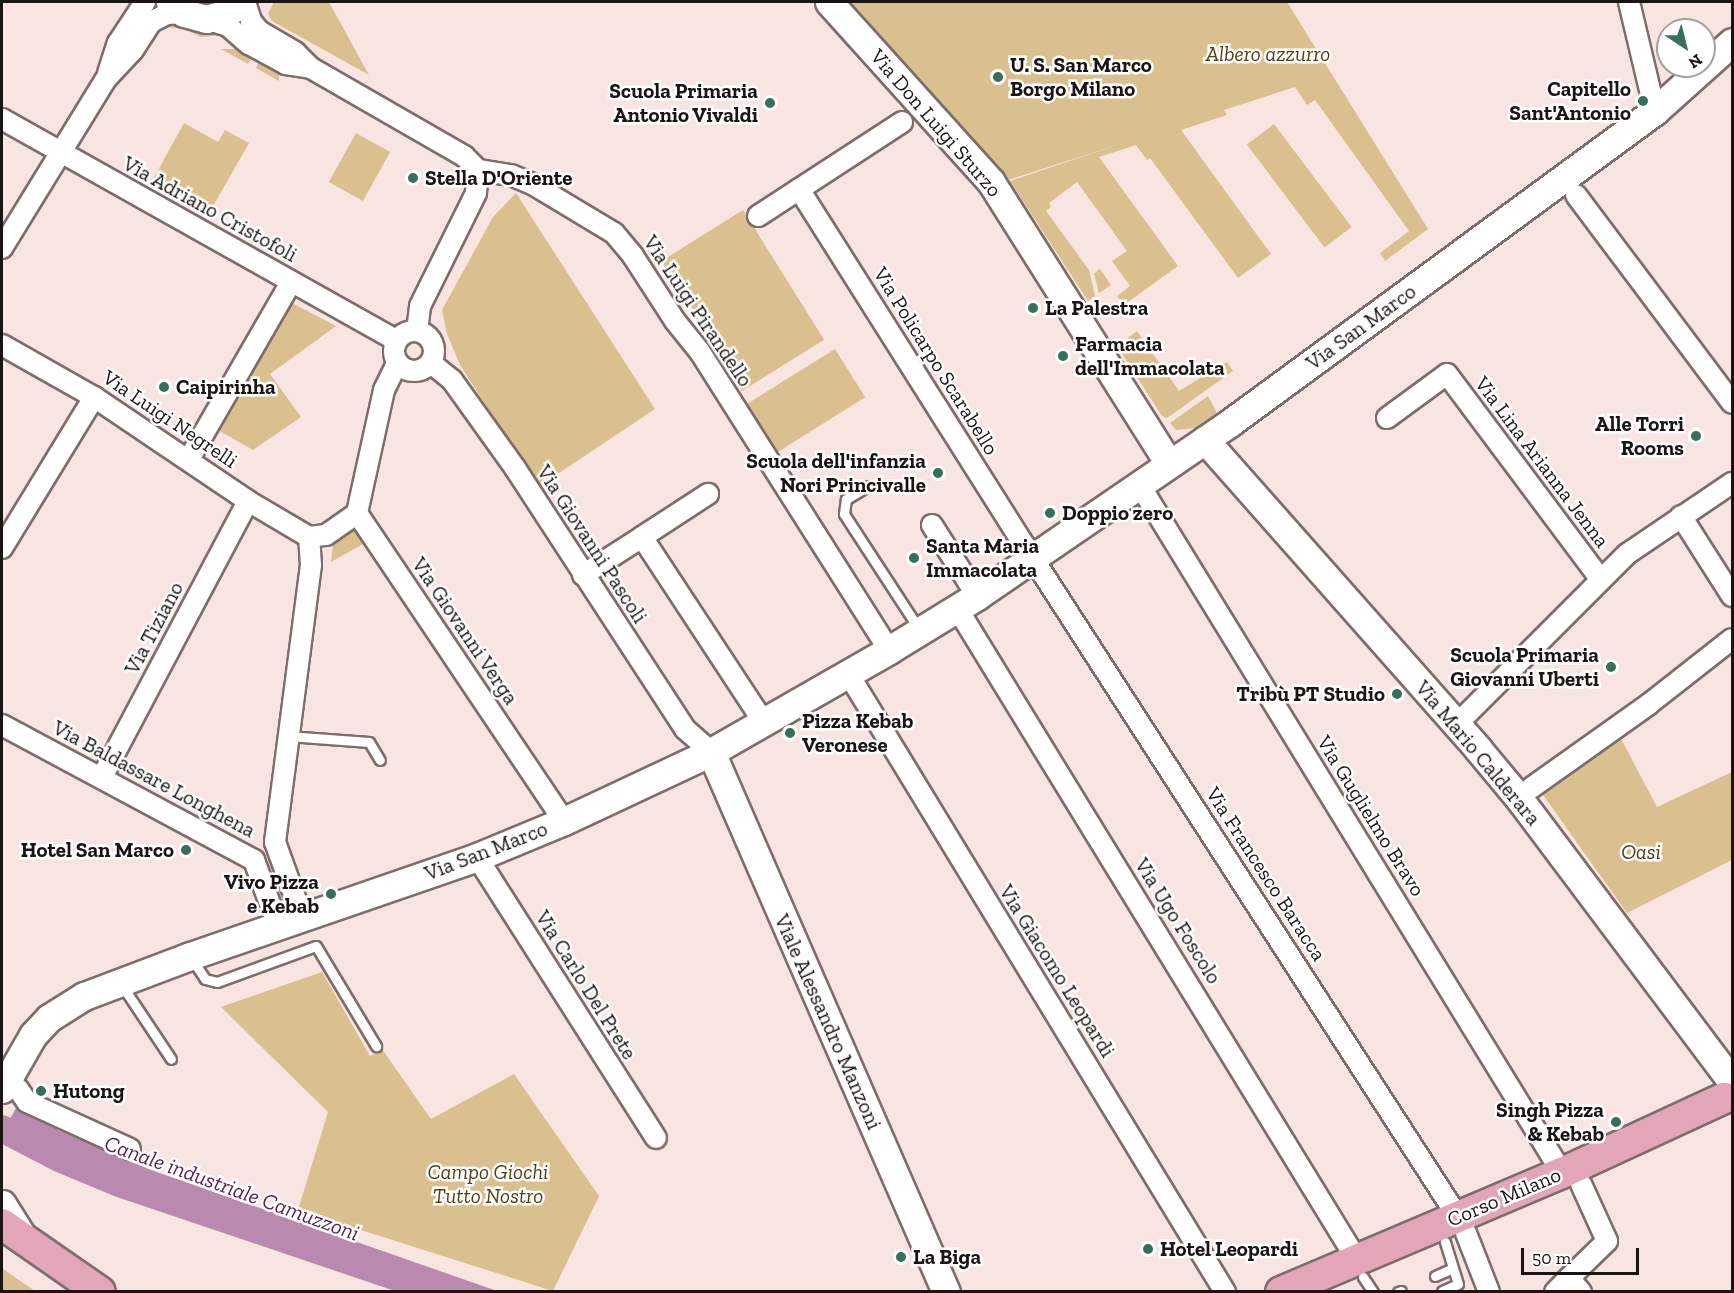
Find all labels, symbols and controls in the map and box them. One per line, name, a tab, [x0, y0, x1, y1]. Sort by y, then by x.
north arrow	[1656, 18, 1716, 78]
park label: Albero azzurro	[1206, 41, 1330, 67]
street label: Via Don Luigi Sturzo	[865, 44, 1007, 202]
text: N	[1685, 50, 1706, 73]
place label: U. S. San Marco Borgo Milano	[1010, 52, 1152, 102]
marker: U. S. San Marco Borgo Milano	[991, 70, 1005, 84]
place label: Capitello Sant'Antonio	[1509, 76, 1631, 126]
place label: Scuola Primaria Antonio Vivaldi	[609, 78, 758, 128]
marker: Capitello Sant'Antonio	[1636, 94, 1650, 108]
marker: Scuola Primaria Antonio Vivaldi	[763, 96, 777, 110]
street label: Via Adriano Cristofoli	[118, 150, 302, 268]
place label: Stella D'Oriente	[425, 165, 572, 191]
marker: Stella D'Oriente	[406, 171, 420, 185]
street label: Via Luigi Pirandello	[638, 230, 758, 392]
street label: Via Policarpo Scarabello	[868, 262, 1004, 460]
street label: Via San Marco	[1301, 279, 1421, 375]
place label: La Palestra	[1045, 295, 1148, 321]
marker: La Palestra	[1026, 301, 1040, 315]
place label: Farmacia dell'Immacolata	[1075, 331, 1225, 381]
marker: Farmacia dell'Immacolata	[1056, 349, 1070, 363]
street label: Via Luigi Negrelli	[98, 365, 242, 473]
street label: Via Lina Arianna Jenna	[1469, 371, 1615, 553]
place label: Caipirinha	[176, 374, 276, 400]
marker: Caipirinha	[157, 380, 171, 394]
place label: Alle Torri Rooms	[1595, 411, 1684, 461]
marker: Alle Torri Rooms	[1689, 429, 1703, 443]
place label: Scuola dell'infanzia Nori Princivalle	[746, 448, 926, 498]
street label: Via Giovanni Pascoli	[531, 460, 653, 628]
marker: Scuola dell'infanzia Nori Princivalle	[931, 466, 945, 480]
place label: Doppio zero	[1062, 500, 1173, 526]
marker: Doppio zero	[1043, 506, 1057, 520]
place label: Santa Maria Immacolata	[926, 533, 1039, 583]
marker: Santa Maria Immacolata	[907, 551, 921, 565]
street label: Via Giovanni Verga	[406, 552, 524, 710]
street label: Via Tiziano	[119, 577, 189, 679]
place label: Scuola Primaria Giovanni Uberti	[1450, 642, 1599, 692]
marker: Scuola Primaria Giovanni Uberti	[1604, 660, 1618, 674]
street label: Via Mario Calderara	[1410, 675, 1546, 831]
place label: Tribù PT Studio	[1236, 681, 1385, 707]
marker: Tribù PT Studio	[1390, 687, 1404, 701]
place label: Pizza Kebab Veronese	[802, 708, 913, 758]
street label: Via Baldassare Longhena	[48, 715, 260, 843]
marker: Pizza Kebab Veronese	[783, 726, 797, 740]
street label: Via Guglielmo Bravo	[1311, 731, 1431, 901]
street label: Via Francesco Baracca	[1200, 782, 1332, 966]
street label: Via San Marco	[421, 816, 551, 886]
place label: Hotel San Marco	[21, 837, 174, 863]
park label: Oasi	[1621, 839, 1661, 865]
marker: Hotel San Marco	[179, 843, 193, 857]
street label: Via Ugo Foscolo	[1129, 853, 1227, 989]
place label: Vivo Pizza e Kebab	[224, 869, 319, 919]
street label: Via Giacomo Leopardi	[994, 880, 1120, 1062]
marker: Vivo Pizza e Kebab	[324, 887, 338, 901]
street label: Via Carlo Del Prete	[530, 906, 642, 1064]
street label: Viale Alessandro Manzoni	[769, 910, 887, 1134]
place label: Hutong	[53, 1078, 125, 1104]
marker: Hutong	[34, 1084, 48, 1098]
place label: Singh Pizza & Kebab	[1496, 1097, 1604, 1147]
marker: Singh Pizza & Kebab	[1609, 1115, 1623, 1129]
water label: Canale industriale Camuzzoni	[101, 1130, 363, 1246]
park label: Campo Giochi Tutto Nostro	[428, 1159, 548, 1209]
street label: Corso Milano	[1443, 1162, 1565, 1232]
place label: Hotel Leopardi	[1160, 1236, 1298, 1262]
scale bar	[1524, 1236, 1642, 1274]
marker: Hotel Leopardi	[1141, 1242, 1155, 1256]
place label: La Biga	[913, 1244, 981, 1270]
text: 50 m	[1532, 1247, 1571, 1269]
marker: La Biga	[894, 1250, 908, 1264]

